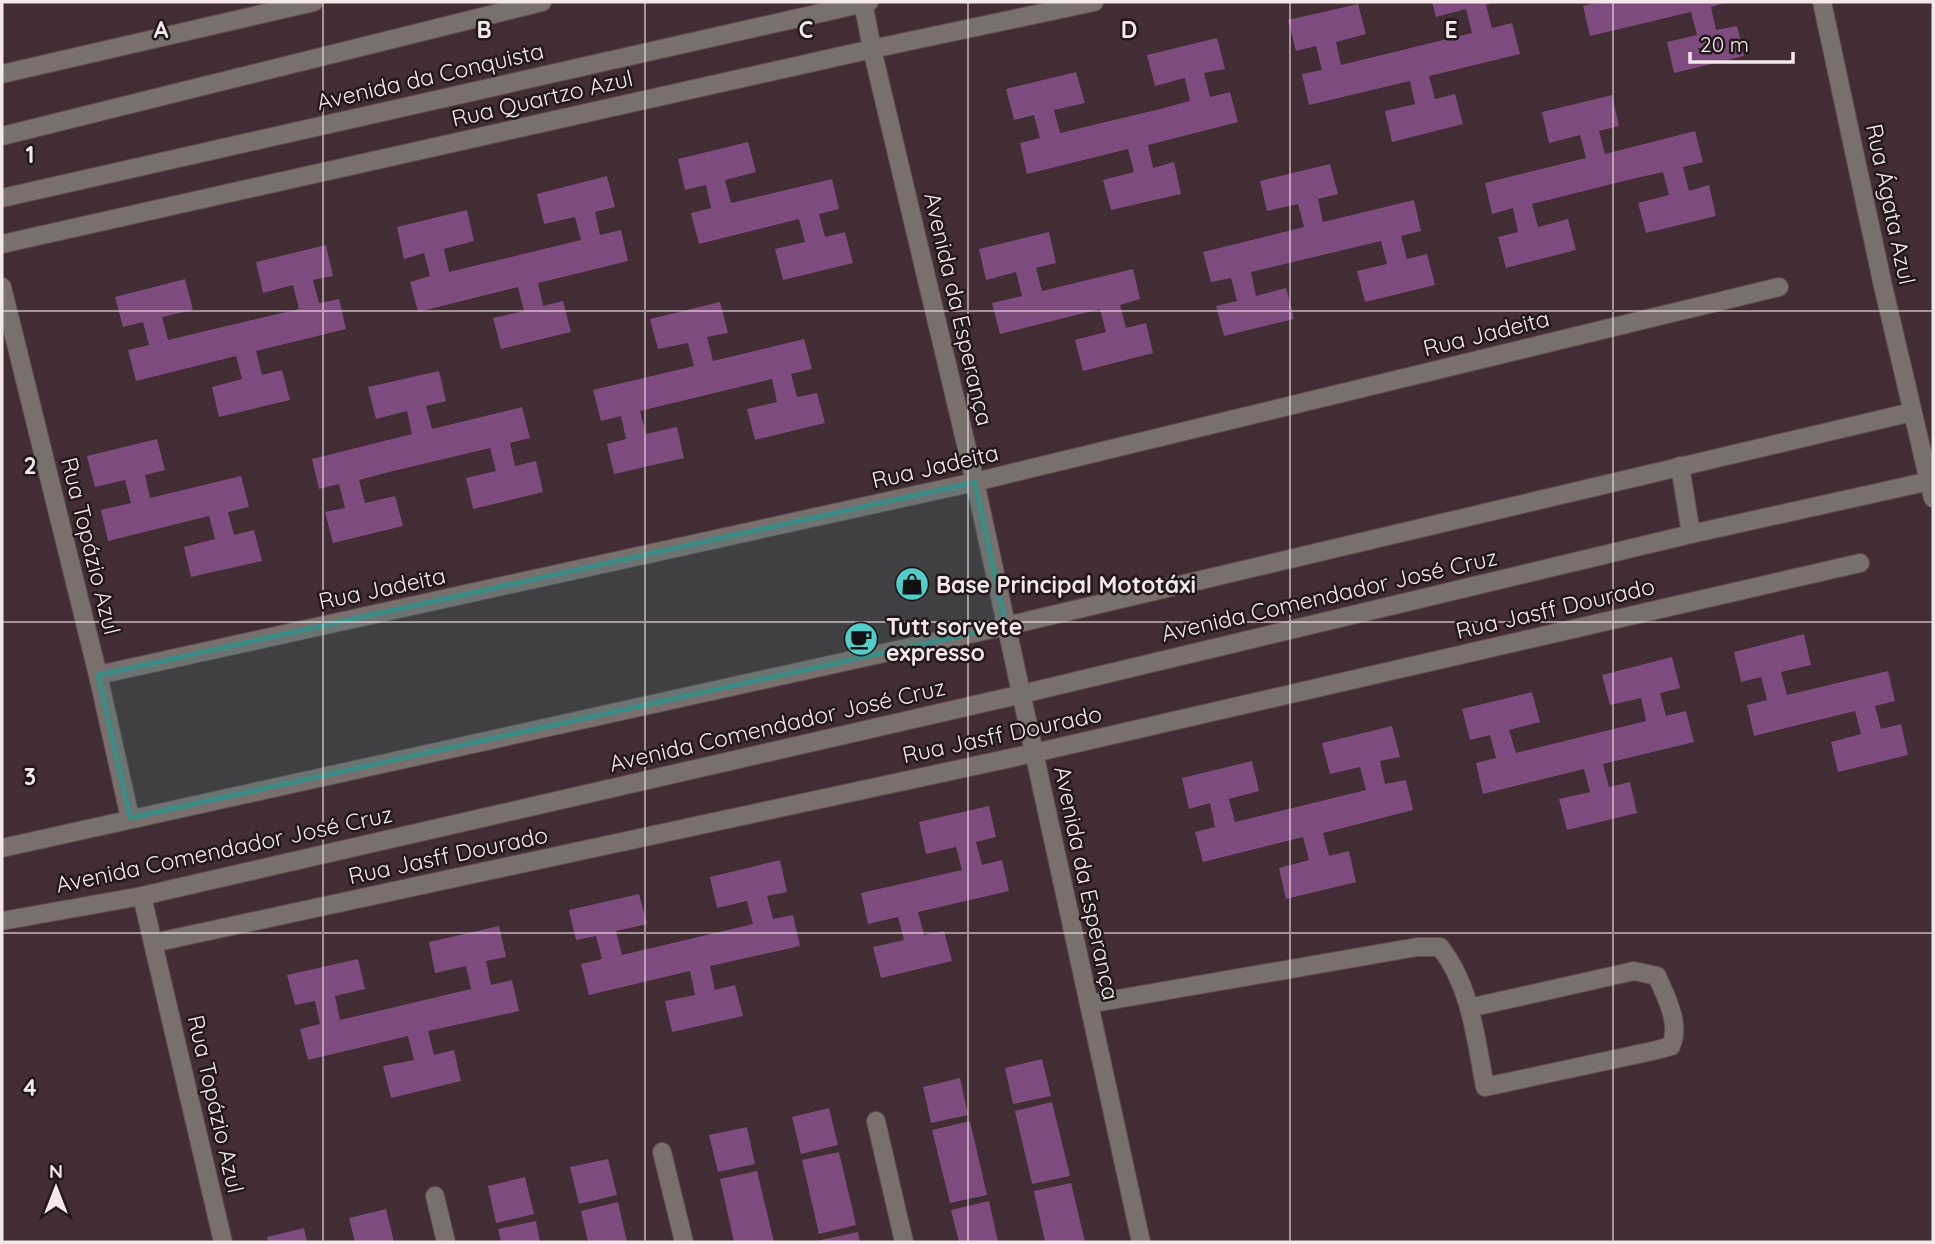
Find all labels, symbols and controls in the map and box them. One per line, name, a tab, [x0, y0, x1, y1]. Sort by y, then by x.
text: A	[154, 15, 169, 44]
text: B	[476, 15, 492, 44]
text: C	[799, 15, 813, 44]
text: D	[1121, 15, 1137, 44]
text: E	[1444, 15, 1458, 44]
scale bar	[1690, 21, 1793, 65]
text: 20 m	[1700, 31, 1749, 57]
street label: Avenida da Conquista	[313, 36, 547, 116]
street label: Rua Quartzo Azul	[448, 63, 636, 133]
street label: Rua Ágata Azul	[1860, 121, 1922, 287]
text: 1	[26, 140, 34, 169]
street label: Avenida da Esperança	[918, 190, 1000, 428]
street label: Rua Jadeita	[1420, 303, 1552, 363]
street label: Rua Jadeita	[869, 437, 1001, 495]
text: 2	[23, 451, 37, 480]
street label: Rua Topázio Azul	[55, 454, 127, 638]
street label: Avenida Comendador José Cruz	[1158, 542, 1500, 648]
street label: Rua Jadeita	[316, 560, 448, 616]
shop icon: Base Principal Mototáxi	[893, 565, 931, 603]
place label: Base Principal Mototáxi	[936, 570, 1196, 599]
street label: Rua Jasff Dourado	[1453, 571, 1657, 645]
place label: Tutt sorvete expresso	[886, 612, 1022, 667]
cafe icon: Tutt sorvete expresso	[842, 620, 880, 658]
street label: Avenida Comendador José Cruz	[606, 672, 948, 778]
street label: Rua Jasff Dourado	[900, 699, 1104, 769]
text: 3	[24, 762, 36, 791]
street label: Avenida da Esperança	[1048, 763, 1126, 1003]
street label: Avenida Comendador José Cruz	[53, 799, 395, 899]
street label: Rua Jasff Dourado	[346, 820, 550, 890]
street label: Rua Topázio Azul	[181, 1012, 251, 1196]
text: 4	[23, 1073, 37, 1102]
north arrow	[21, 1153, 91, 1223]
text: N	[49, 1159, 63, 1183]

